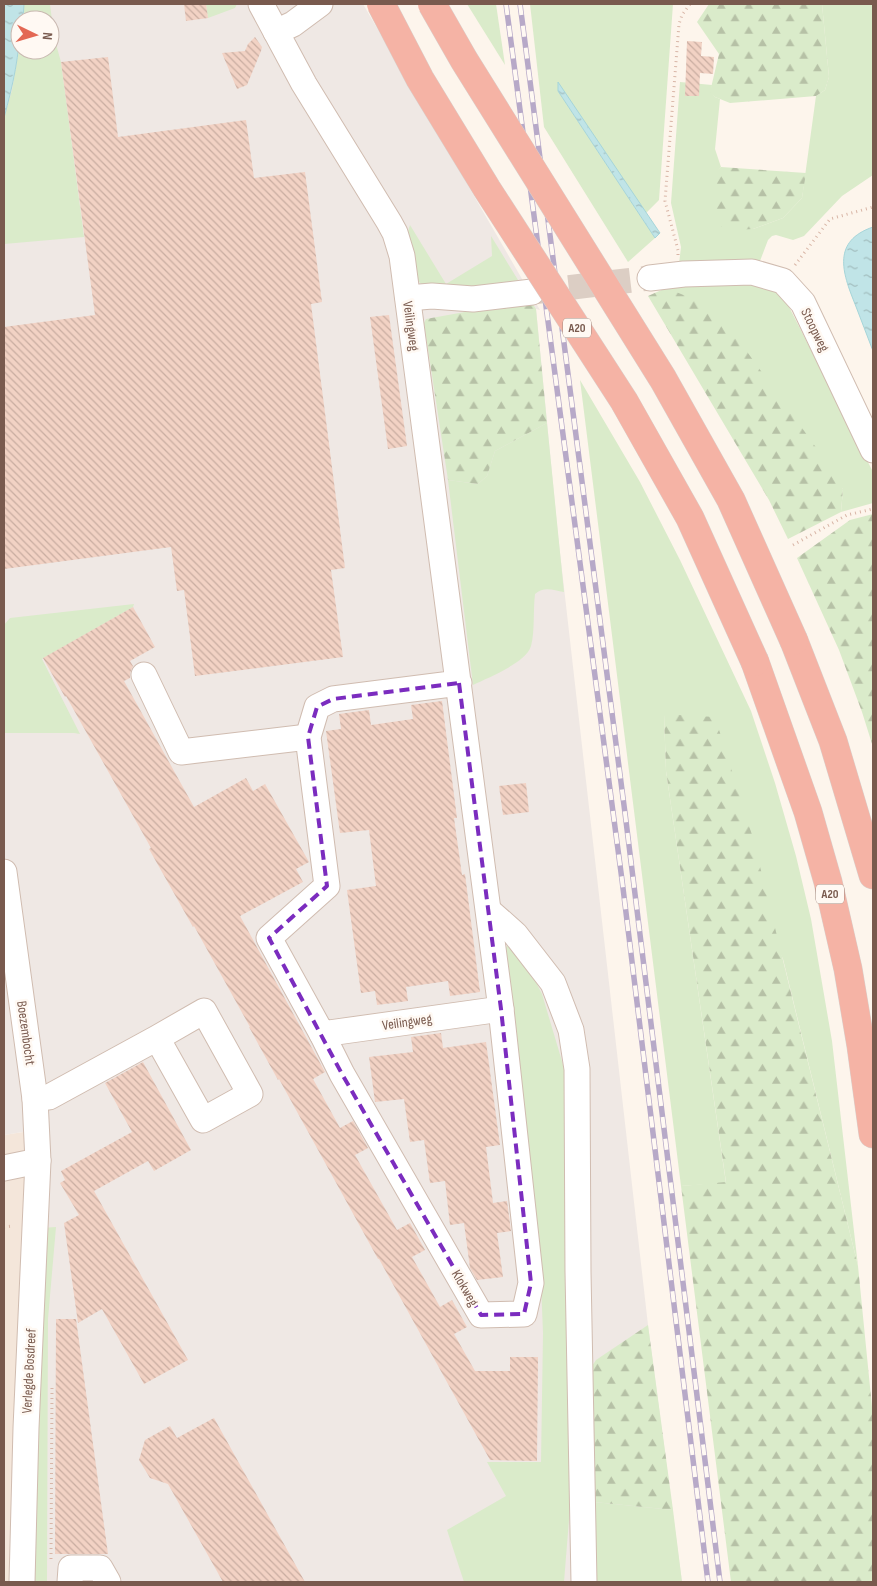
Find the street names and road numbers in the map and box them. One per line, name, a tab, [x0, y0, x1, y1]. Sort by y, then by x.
street label: Veilingweg	[399, 300, 423, 352]
street label: Stoopweg	[797, 305, 833, 355]
road number: A20	[563, 318, 591, 338]
road number: A20	[816, 884, 844, 904]
street label: Boezembocht	[13, 1000, 39, 1066]
street label: Veilingweg	[381, 1010, 433, 1034]
street label: Klokweg	[448, 1267, 482, 1310]
street label: Verlegde Bosdreef	[18, 1327, 40, 1414]

